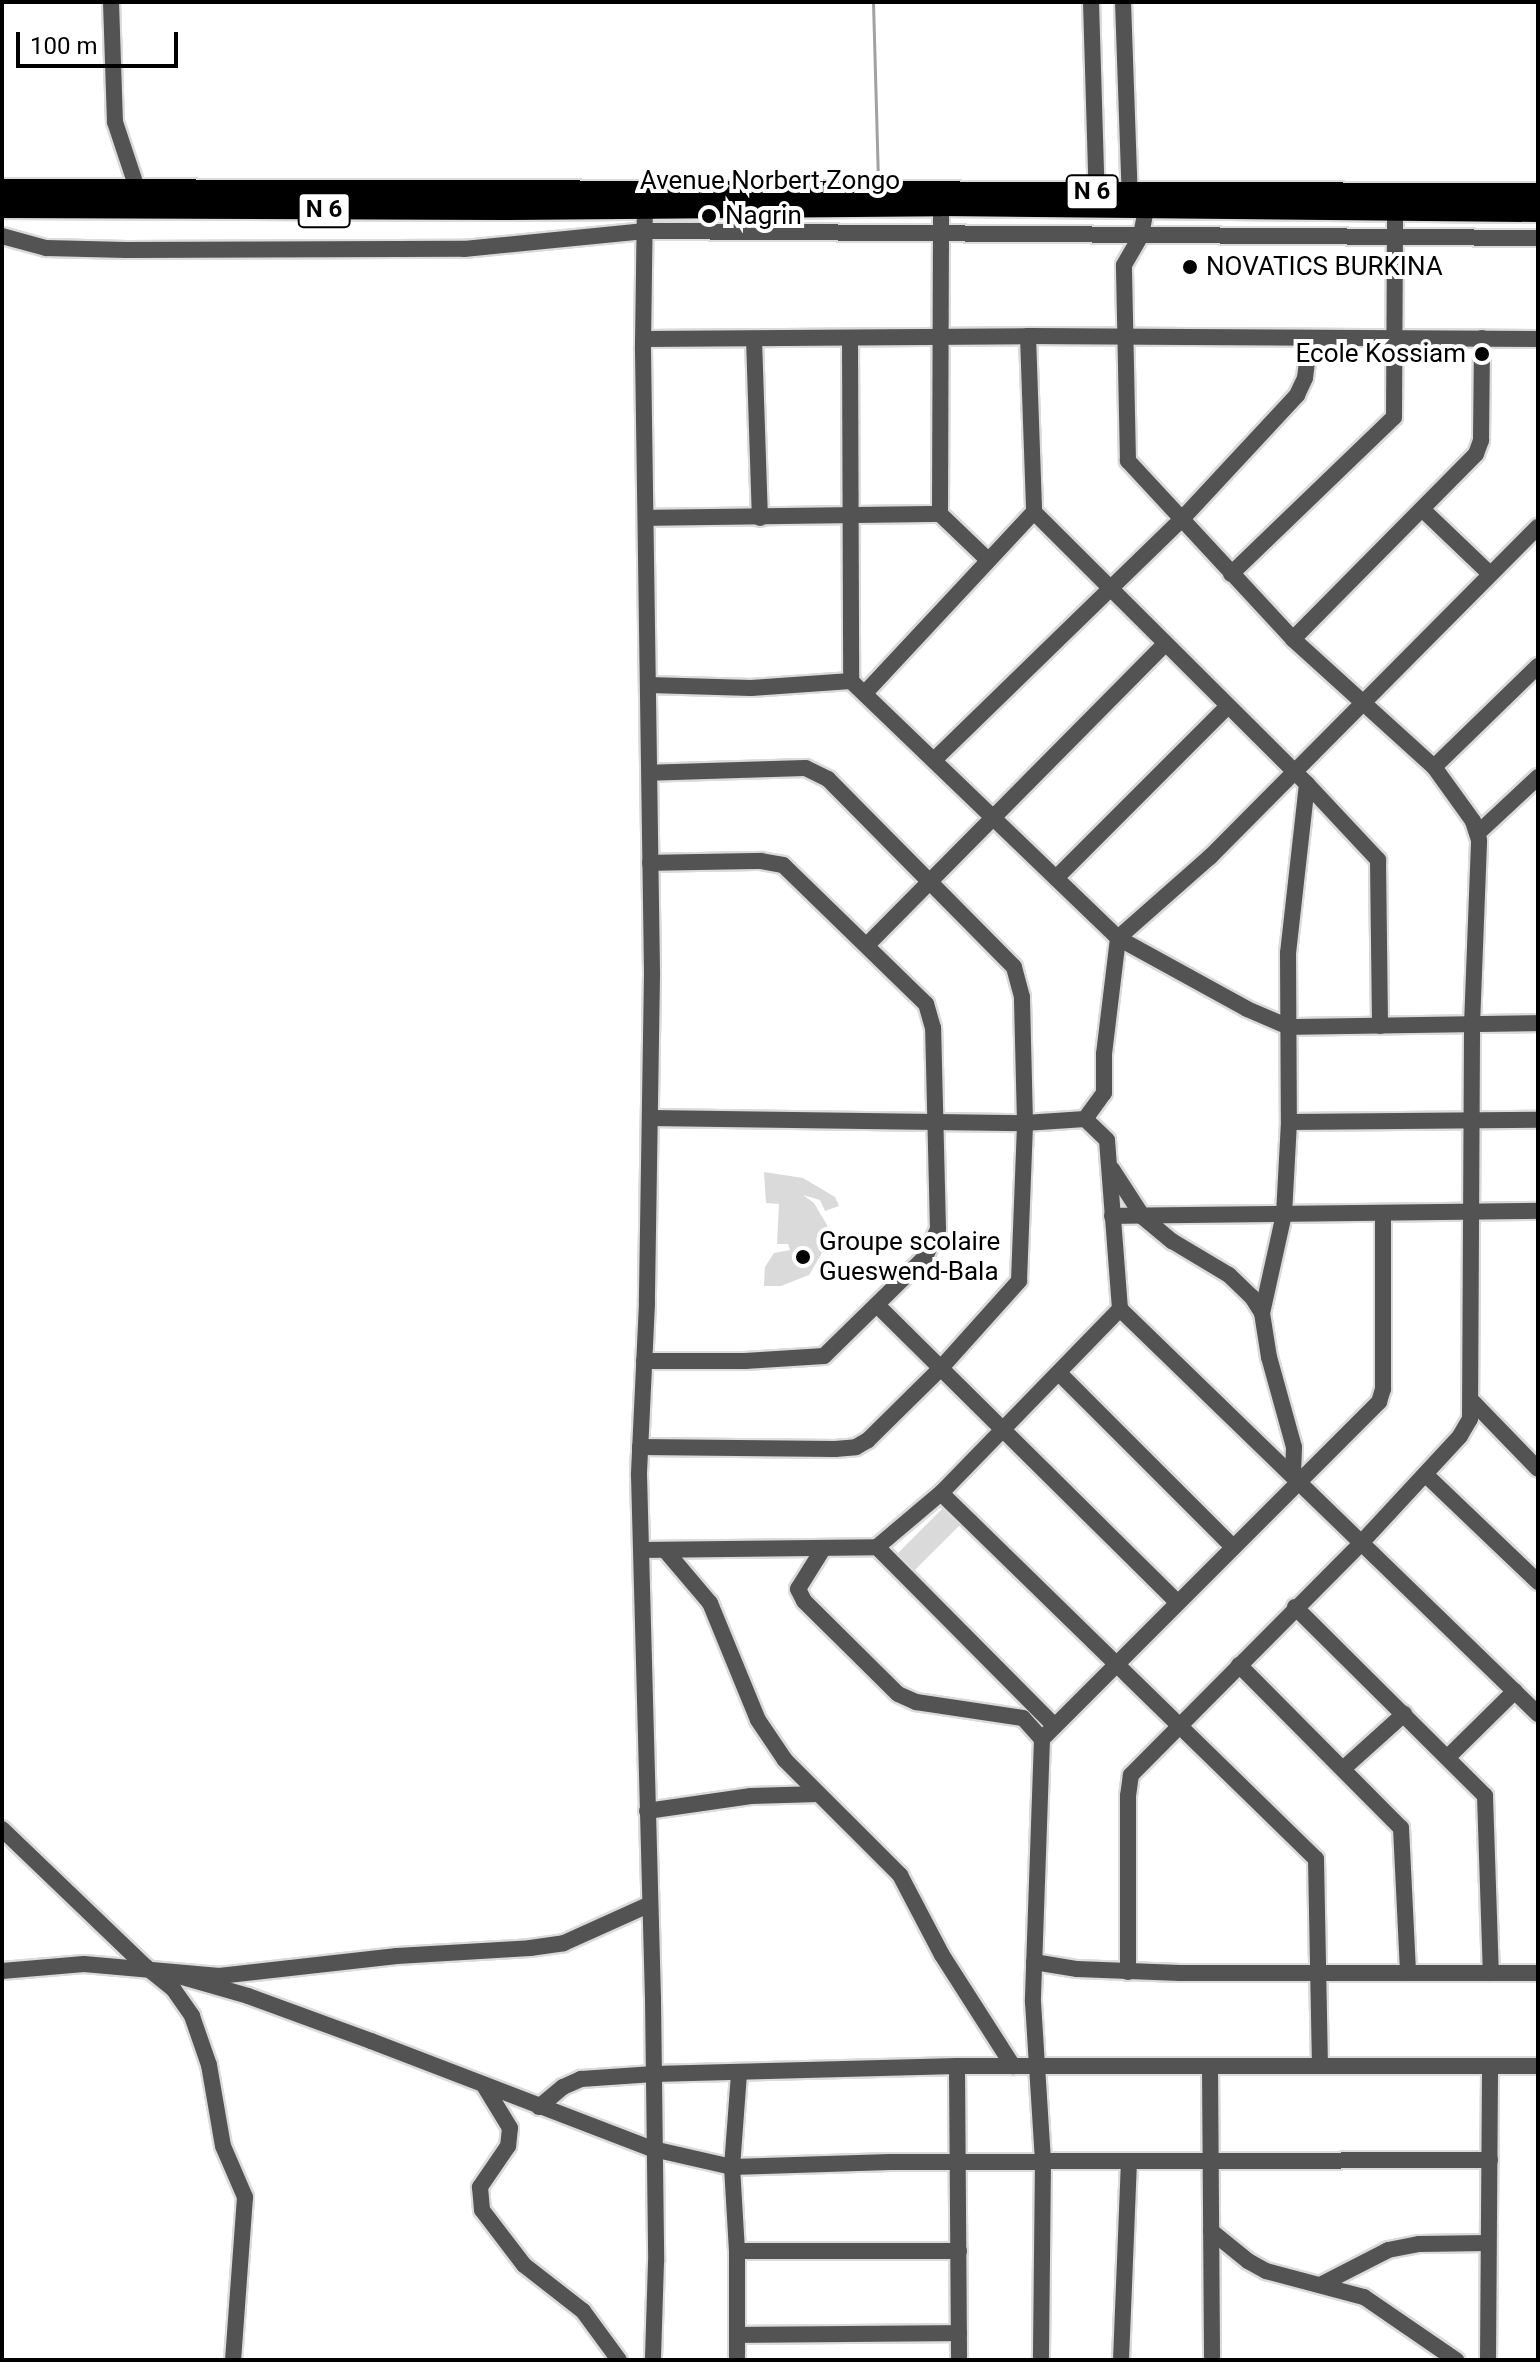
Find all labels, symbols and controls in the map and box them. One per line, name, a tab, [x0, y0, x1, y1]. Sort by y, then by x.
scale bar	[20, 16, 182, 66]
text: 100 m	[30, 32, 97, 60]
street label: Avenue Norbert Zongo	[640, 165, 900, 197]
road number: N 6	[1064, 172, 1120, 212]
road number: N 6	[296, 190, 352, 230]
place label: Nagrin	[725, 200, 802, 232]
marker: Nagrin	[700, 207, 718, 225]
place label: NOVATICS BURKINA	[1206, 251, 1443, 283]
marker: NOVATICS BURKINA	[1181, 258, 1199, 276]
place label: Ecole Kossiam	[1296, 338, 1466, 370]
marker: Ecole Kossiam	[1473, 345, 1491, 363]
place label: Groupe scolaire Gueswend-Bala	[819, 1226, 1000, 1288]
marker: Groupe scolaire Gueswend-Bala	[794, 1248, 812, 1266]

